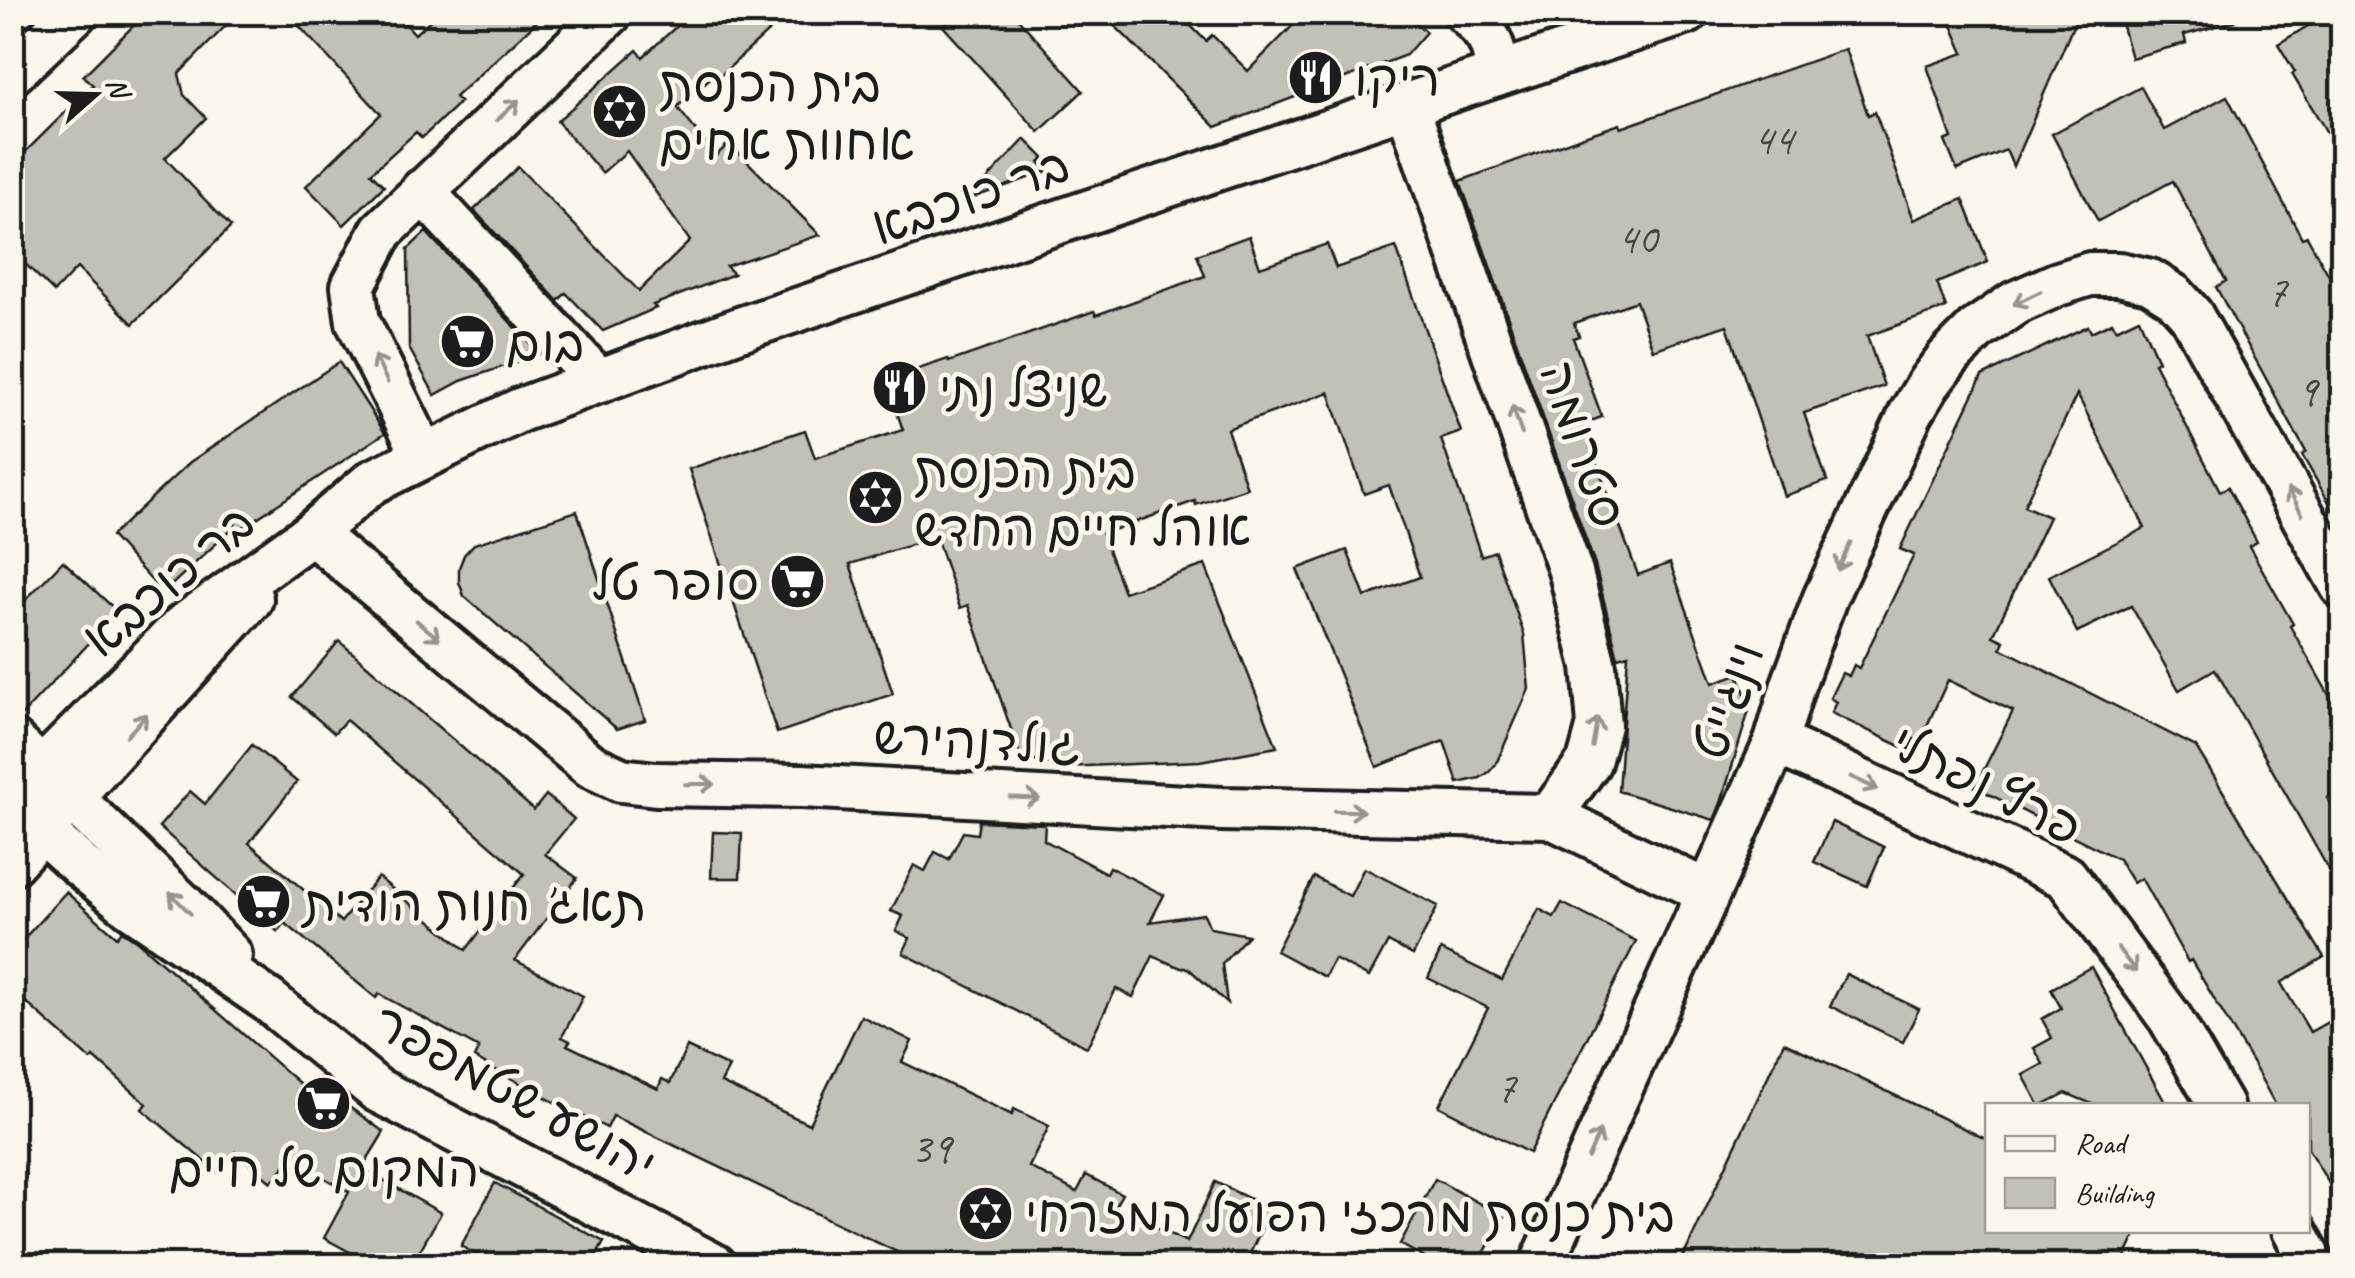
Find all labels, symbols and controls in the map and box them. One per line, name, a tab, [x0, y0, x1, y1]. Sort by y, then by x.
north arrow	[45, 45, 145, 145]
restaurant icon: ריקו	[1285, 47, 1345, 107]
place label: ריקו	[1354, 47, 1440, 110]
place label: בית הכנסת אחוות אחים	[659, 53, 915, 174]
text: N	[99, 72, 139, 105]
synagogue icon: בית הכנסת אחוות אחים	[590, 82, 650, 142]
one-way arrow	[495, 99, 520, 122]
house number: 44	[1753, 111, 1797, 168]
street label: בר כוכבא	[864, 133, 1077, 259]
house number: 40	[1617, 210, 1660, 267]
house number: 7	[2267, 263, 2290, 320]
one-way arrow	[2012, 290, 2042, 309]
supermarket icon: בום	[437, 312, 497, 372]
place label: בום	[506, 312, 584, 375]
street label: סטרומה	[1525, 353, 1640, 536]
one-way arrow	[371, 354, 390, 384]
restaurant icon: שניצל נתי	[870, 358, 930, 418]
place label: שניצל נתי	[939, 358, 1108, 421]
house number: 9	[2297, 363, 2321, 420]
one-way arrow	[1507, 405, 1525, 436]
place label: בית הכנסת אוהל חיים החדש	[914, 439, 1251, 560]
synagogue icon: בית הכנסת אוהל חיים החדש	[845, 468, 905, 528]
one-way arrow	[2284, 486, 2304, 516]
street label: בר כוכבא	[70, 491, 267, 671]
one-way arrow	[1834, 541, 1852, 572]
place label: סופר טל	[591, 551, 759, 614]
supermarket icon: סופר טל	[768, 551, 828, 611]
one-way arrow	[414, 618, 440, 640]
street label: וינגייט	[1678, 633, 1779, 768]
street label: גולדנהירש	[872, 705, 1082, 778]
street label: פרץ נפתלי	[1881, 711, 2092, 860]
one-way arrow	[125, 713, 148, 738]
one-way arrow	[1586, 716, 1605, 749]
one-way arrow	[682, 774, 715, 794]
one-way arrow	[1848, 775, 1878, 794]
one-way arrow	[1008, 789, 1040, 808]
one-way arrow	[1333, 802, 1365, 821]
supermarket icon: תאג' חנות הודית	[234, 872, 294, 932]
place label: תאג' חנות הודית	[300, 872, 647, 935]
one-way arrow	[169, 891, 193, 915]
one-way arrow	[2116, 946, 2137, 973]
street label: יהושע שטמפפר	[362, 990, 666, 1197]
house number: 7	[1496, 1059, 1519, 1116]
supermarket icon: המקום של חיים	[294, 1073, 354, 1133]
legend	[1985, 1103, 2310, 1233]
house number: 39	[911, 1120, 955, 1177]
text: Road	[2075, 1124, 2129, 1162]
one-way arrow	[1586, 1130, 1605, 1160]
place label: המקום של חיים	[169, 1138, 479, 1201]
text: Building	[2075, 1174, 2155, 1212]
synagogue icon: בית כנסת מרכזי הפועל המזרחי	[956, 1183, 1016, 1243]
place label: בית כנסת מרכזי הפועל המזרחי	[1025, 1183, 1675, 1246]

